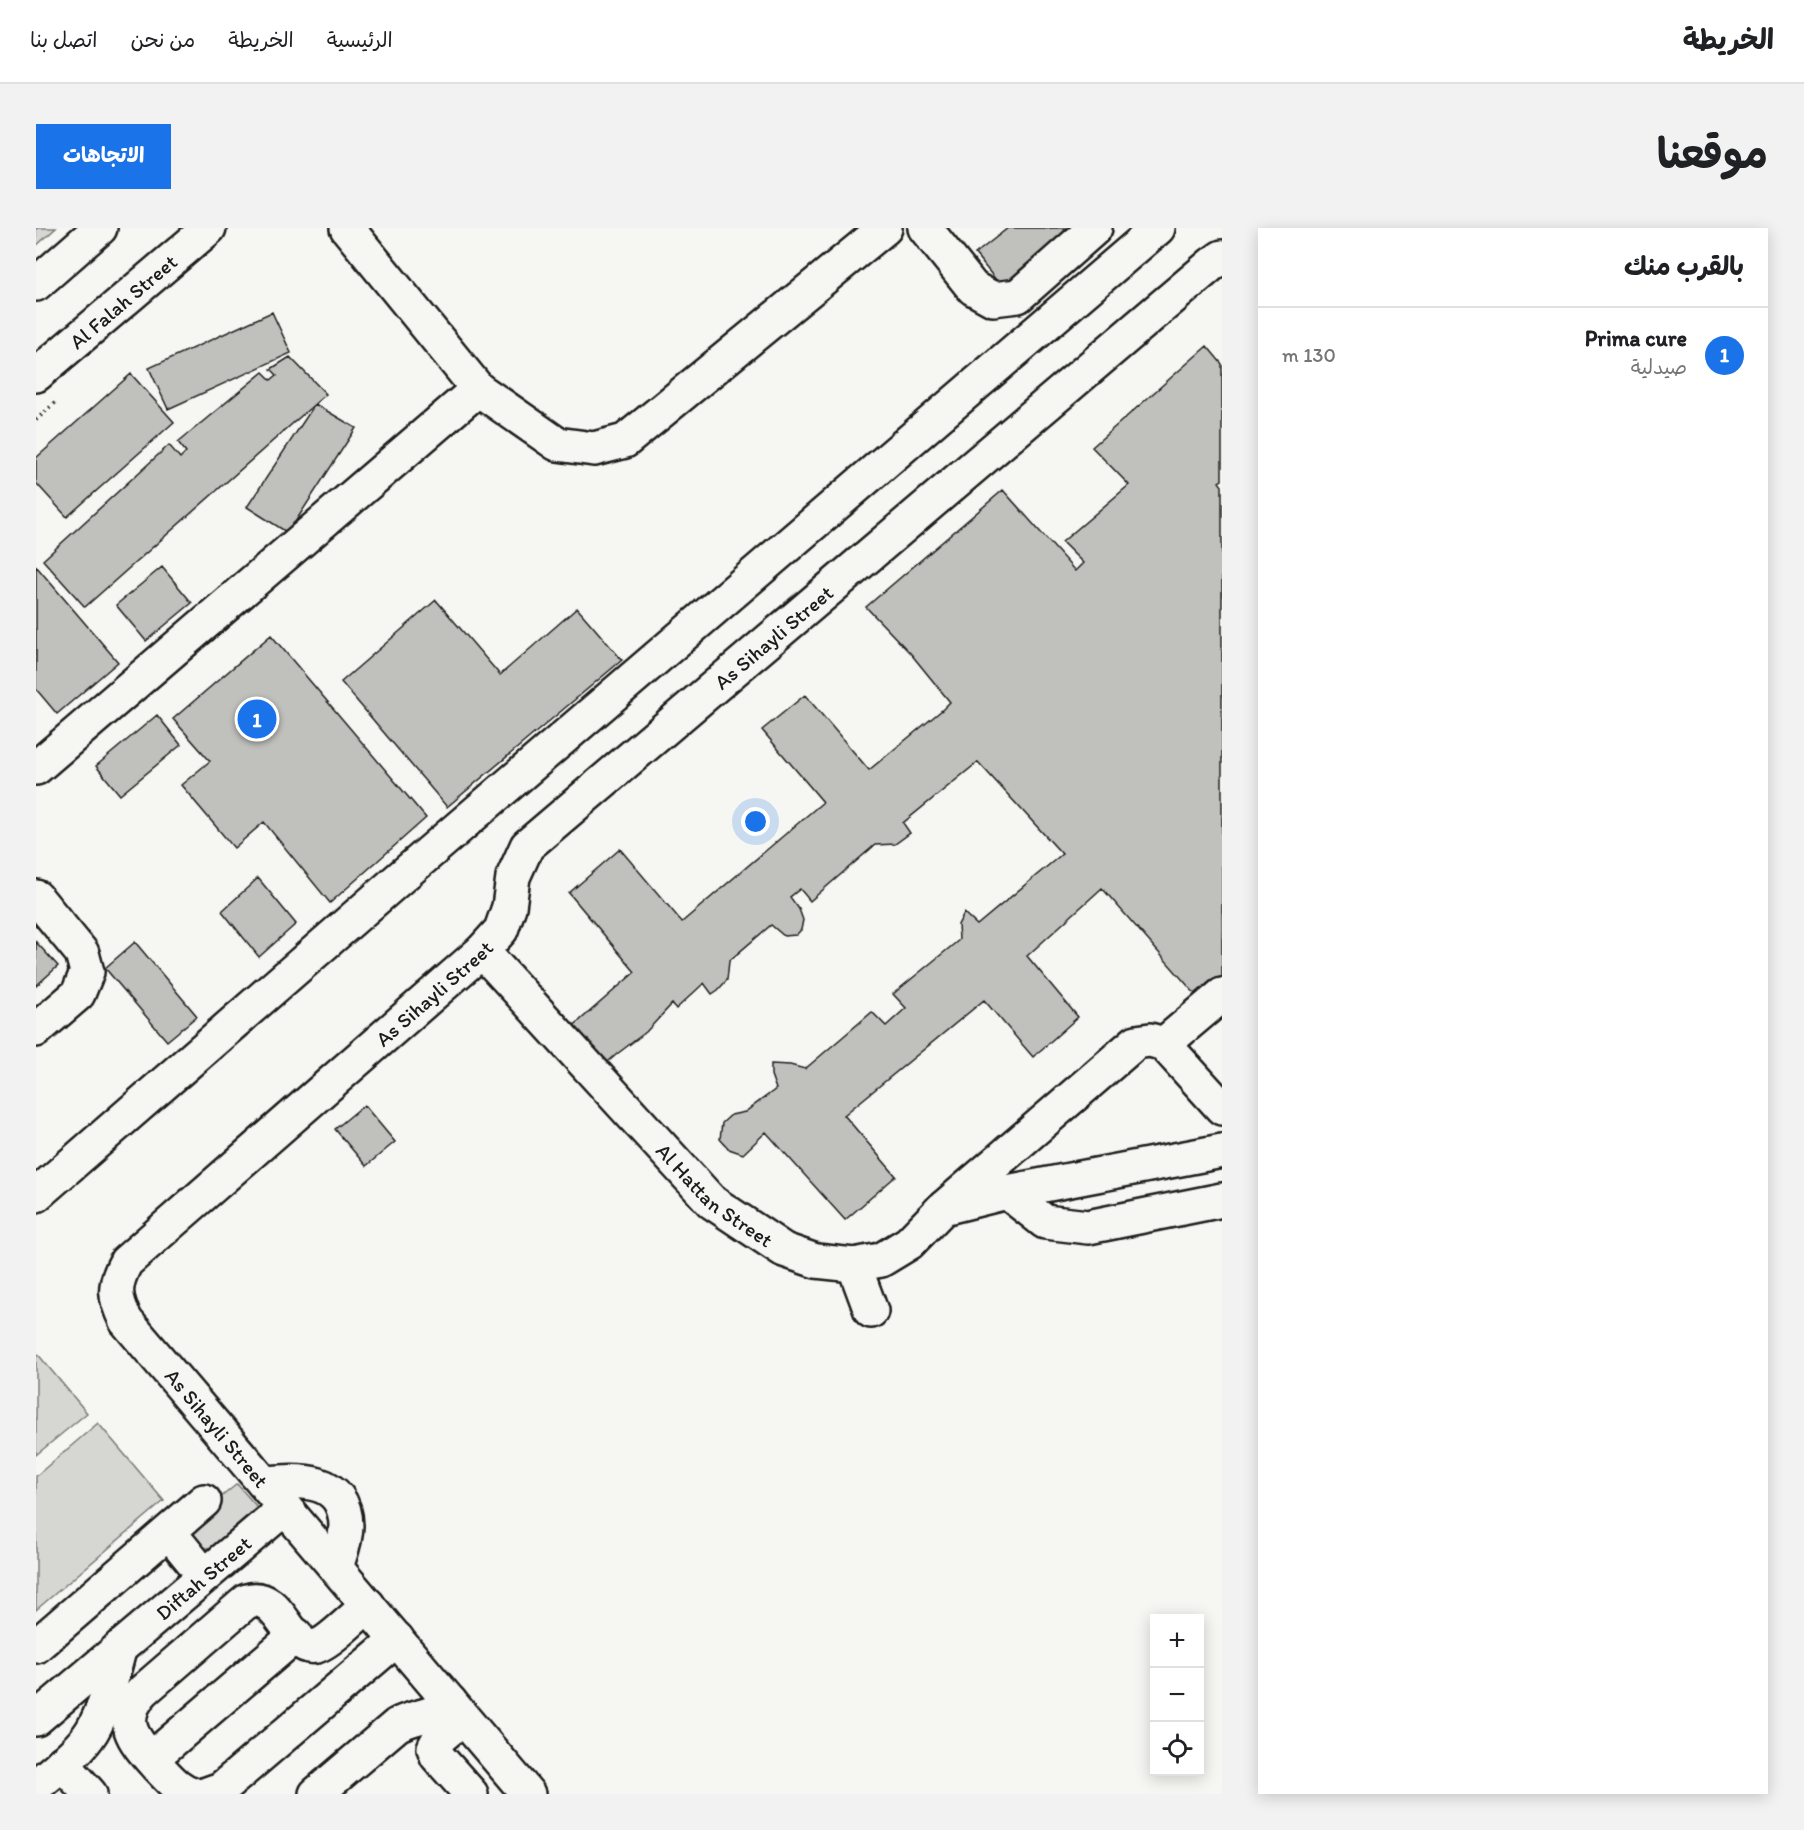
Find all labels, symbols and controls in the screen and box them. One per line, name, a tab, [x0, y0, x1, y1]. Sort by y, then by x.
text: الخريطة	[1683, 22, 1774, 56]
text: اتصل بنا	[30, 27, 98, 52]
text: من نحن	[131, 27, 195, 52]
text: الخريطة	[228, 27, 294, 52]
text: الرئيسية	[327, 27, 393, 52]
button: الاتجاهات	[36, 124, 171, 189]
text: موقعنا	[1657, 128, 1768, 179]
street label: Al Falah Street	[64, 249, 182, 354]
text: بالقرب منك	[1624, 250, 1744, 282]
text: Prima cure	[1585, 325, 1687, 352]
text: 130 m	[1282, 343, 1336, 367]
text: 1	[1720, 343, 1729, 367]
text: صيدلية	[1631, 355, 1687, 379]
street label: As Sihayli Street	[709, 579, 838, 694]
pin: 1	[238, 696, 276, 742]
your location	[741, 807, 770, 836]
street label: As Sihayli Street	[370, 935, 498, 1051]
street label: Al Hattan Street	[651, 1138, 778, 1252]
street label: As Sihayli Street	[160, 1363, 274, 1493]
street label: Diftah Street	[150, 1530, 256, 1625]
map controls	[1150, 1614, 1204, 1776]
button: +	[1150, 1614, 1204, 1668]
button: −	[1150, 1668, 1204, 1722]
button: locate	[1150, 1722, 1204, 1776]

